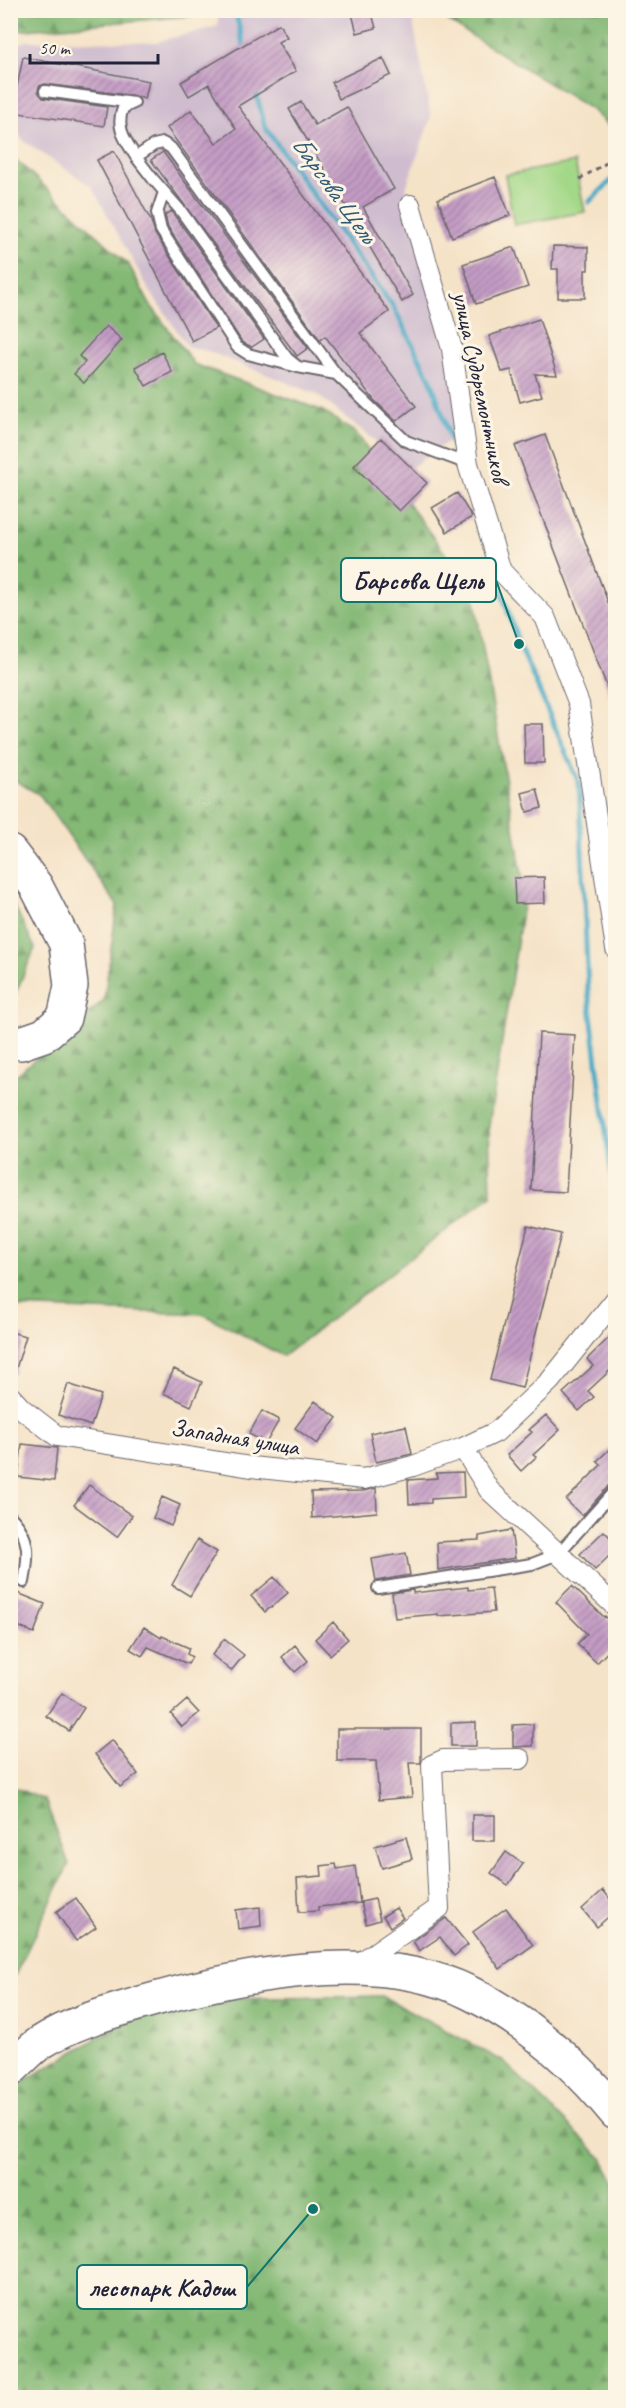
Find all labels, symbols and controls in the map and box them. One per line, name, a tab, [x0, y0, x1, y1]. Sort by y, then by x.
scale bar	[30, 27, 158, 65]
text: 50 m	[39, 37, 72, 59]
water label: Барсова Щель	[284, 129, 386, 251]
street label: улица Судоремонтников	[446, 287, 517, 491]
callout: Барсова Щель	[341, 558, 496, 602]
text: Барсова Щель	[353, 564, 485, 597]
street label: Западная улица	[169, 1412, 303, 1462]
callout: лесопарк Кадош	[77, 2265, 247, 2309]
text: лесопарк Кадош	[89, 2271, 237, 2304]

